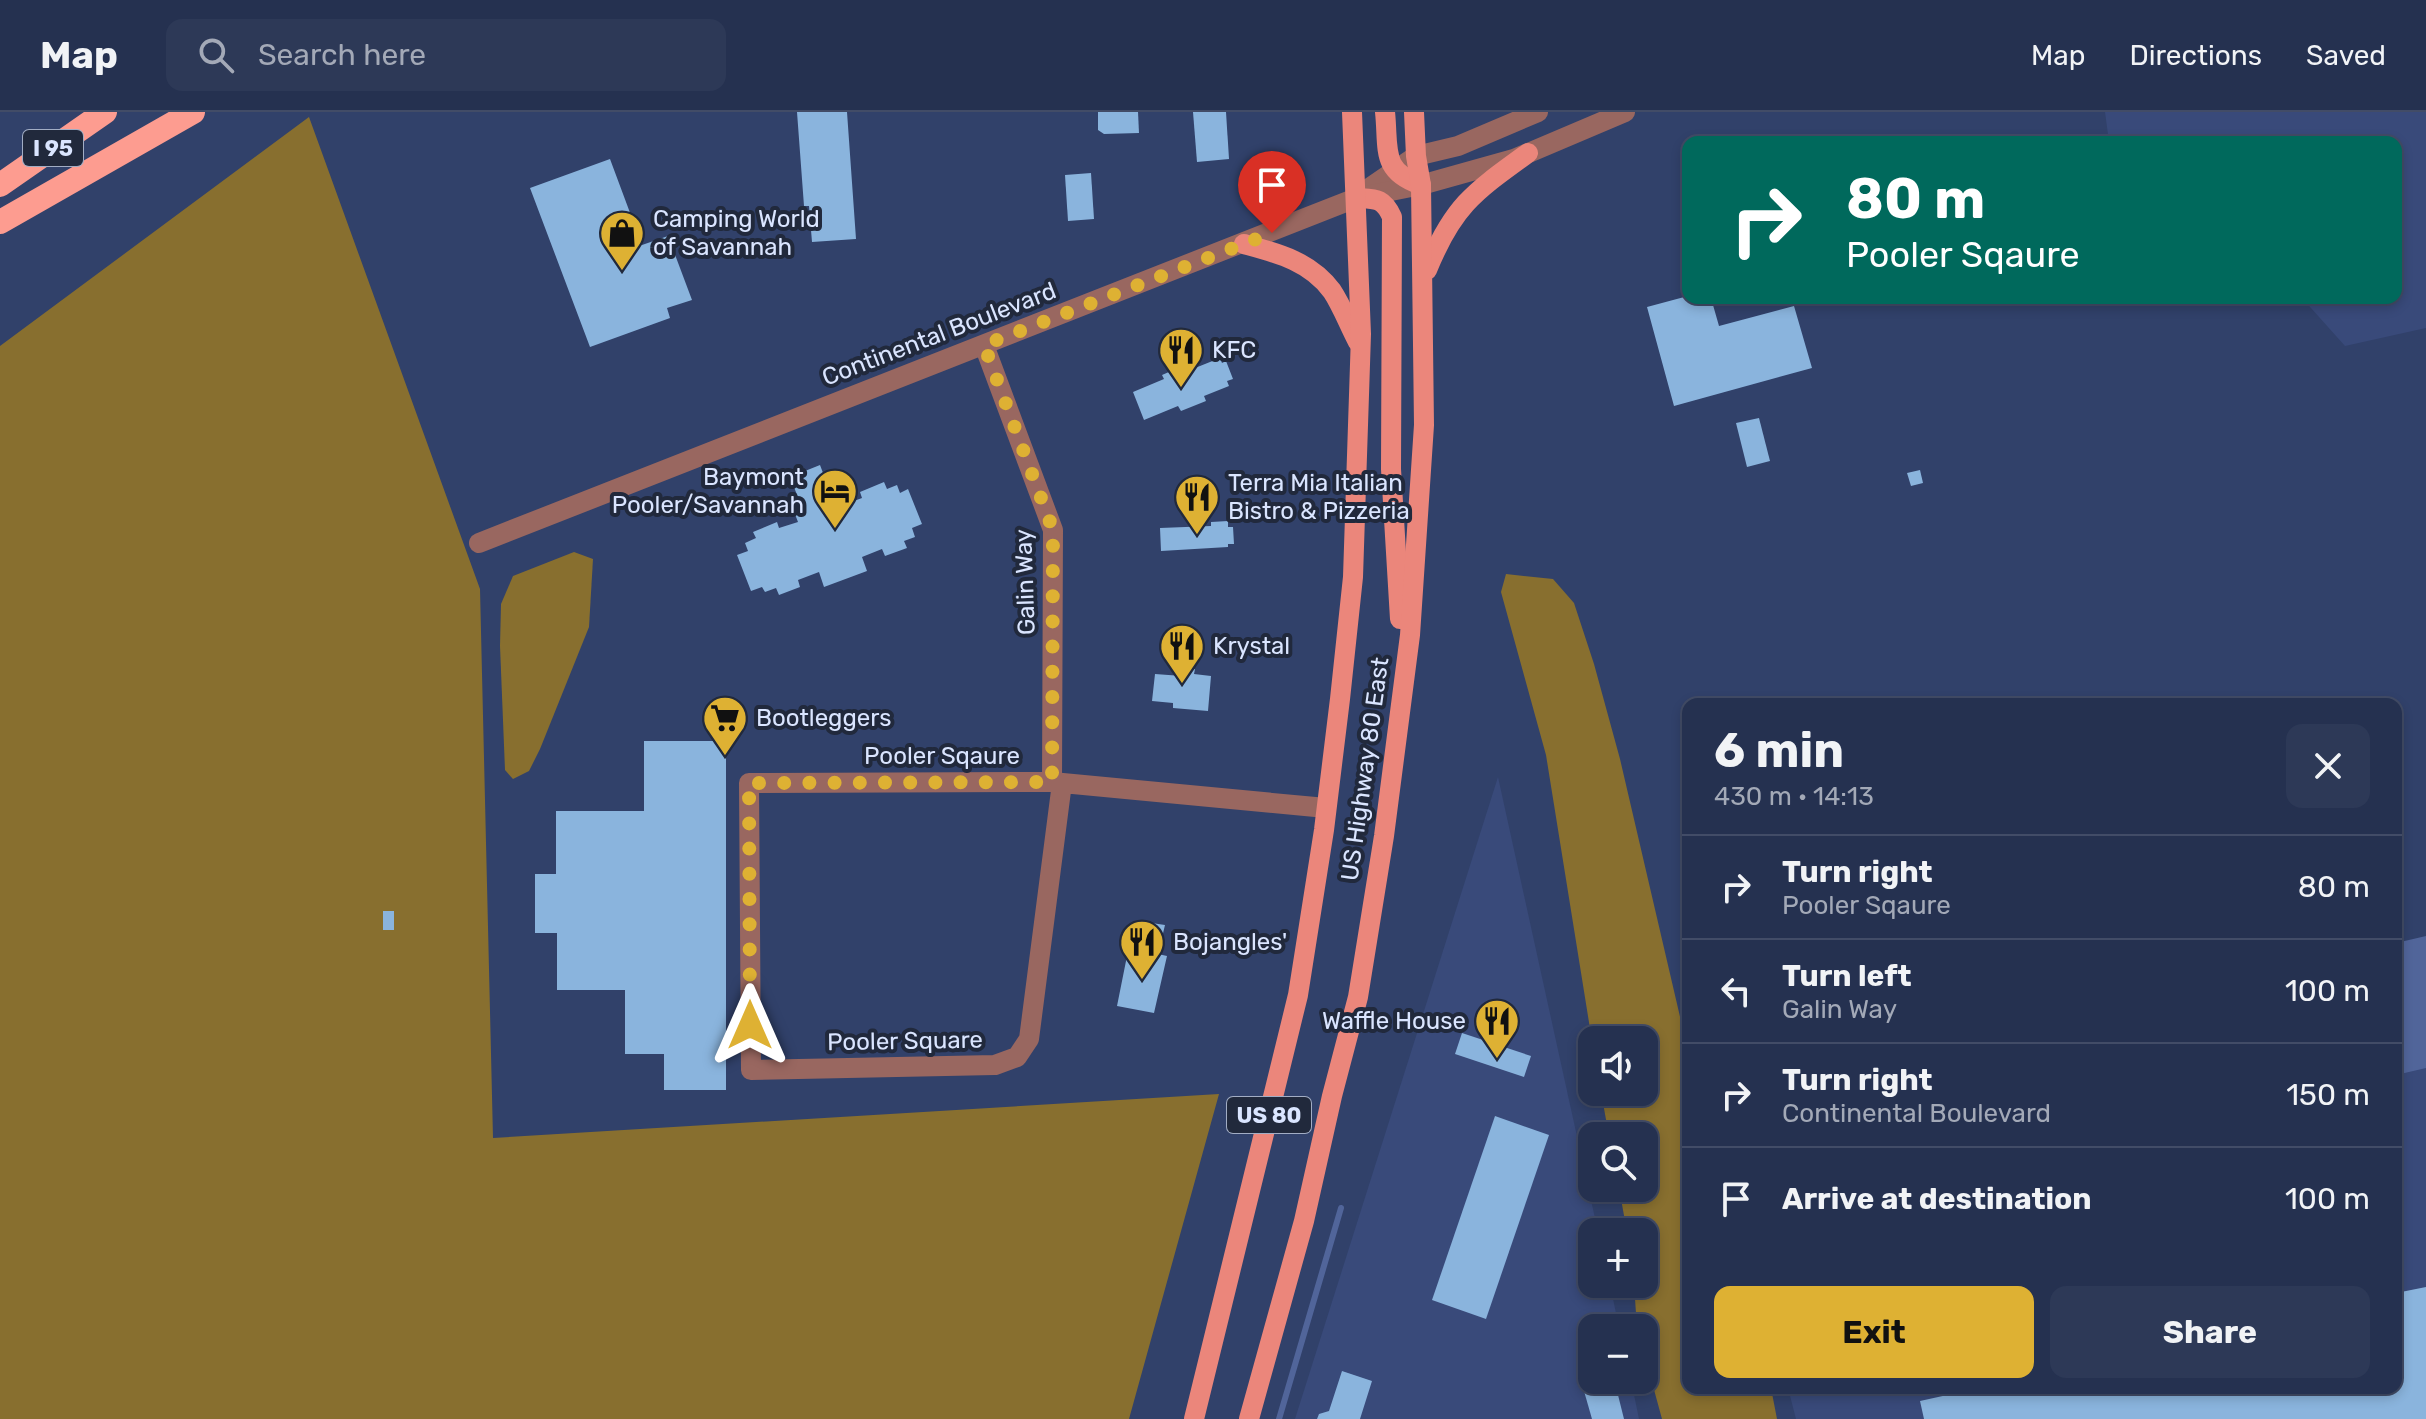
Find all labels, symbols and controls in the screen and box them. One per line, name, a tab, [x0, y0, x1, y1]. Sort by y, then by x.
search box	[166, 19, 726, 91]
text: Map	[40, 32, 118, 78]
icon: search	[194, 33, 238, 77]
text: Search here	[258, 37, 426, 73]
text: Map	[2031, 39, 2085, 72]
text: Directions	[2129, 39, 2262, 72]
text: Saved	[2306, 39, 2386, 72]
road number: I 95	[23, 130, 83, 166]
pin	[1238, 151, 1306, 233]
icon: arrive	[1250, 163, 1294, 207]
text: 80 m	[1846, 166, 1985, 232]
icon: right	[1714, 168, 1818, 272]
place label: Camping World of Savannah	[653, 205, 820, 261]
shop icon: Camping World of Savannah	[598, 209, 646, 272]
text: Pooler Sqaure	[1846, 233, 2080, 276]
street label: Continental Boulevard	[818, 276, 1060, 392]
restaurant icon: KFC	[1157, 326, 1205, 389]
place label: KFC	[1212, 336, 1256, 364]
place label: Baymont Pooler/Savannah	[612, 463, 804, 519]
hotel icon: Baymont Pooler/Savannah	[811, 467, 859, 530]
place label: Terra Mia Italian Bistro & Pizzeria	[1228, 469, 1410, 525]
restaurant icon: Terra Mia Italian Bistro & Pizzeria	[1173, 473, 1221, 536]
street label: Galin Way	[1009, 528, 1041, 636]
restaurant icon: Krystal	[1158, 622, 1206, 685]
place label: Krystal	[1213, 632, 1290, 660]
street label: US Highway 80 East	[1335, 655, 1395, 883]
supermarket icon: Bootleggers	[701, 694, 749, 757]
place label: Bootleggers	[756, 704, 892, 732]
text: 6 min	[1714, 722, 1844, 779]
button: close	[2286, 724, 2370, 808]
street label: Pooler Sqaure	[864, 742, 1020, 770]
text: 430 m · 14:13	[1714, 781, 1874, 812]
text: Turn right	[1782, 854, 1933, 890]
icon: right	[1714, 865, 1758, 909]
text: 80 m	[2298, 869, 2370, 905]
text: Pooler Sqaure	[1782, 890, 1951, 921]
restaurant icon: Bojangles'	[1118, 918, 1166, 981]
place label: Bojangles'	[1173, 928, 1287, 956]
text: Turn left	[1782, 958, 1912, 994]
icon: left	[1714, 969, 1758, 1013]
text: 100 m	[2285, 973, 2370, 1009]
position arrow	[708, 983, 792, 1067]
text: Galin Way	[1782, 994, 1897, 1025]
restaurant icon: Waffle House	[1473, 997, 1521, 1060]
place label: Waffle House	[1322, 1007, 1466, 1035]
street label: Pooler Square	[827, 1026, 983, 1056]
map controls	[1578, 1026, 1658, 1394]
button: sound	[1578, 1026, 1658, 1106]
text: Turn right	[1782, 1062, 1933, 1098]
icon: right	[1714, 1073, 1758, 1117]
text: 150 m	[2286, 1077, 2370, 1113]
road number: US 80	[1227, 1097, 1311, 1133]
text: Continental Boulevard	[1782, 1098, 2051, 1129]
button: search	[1578, 1122, 1658, 1202]
icon: arrive	[1714, 1177, 1758, 1221]
text: Arrive at destination	[1782, 1181, 2092, 1217]
text: 100 m	[2285, 1181, 2370, 1217]
button: +	[1578, 1218, 1658, 1298]
button: Exit	[1714, 1286, 2034, 1378]
button: Share	[2050, 1286, 2370, 1378]
button: −	[1578, 1314, 1658, 1394]

